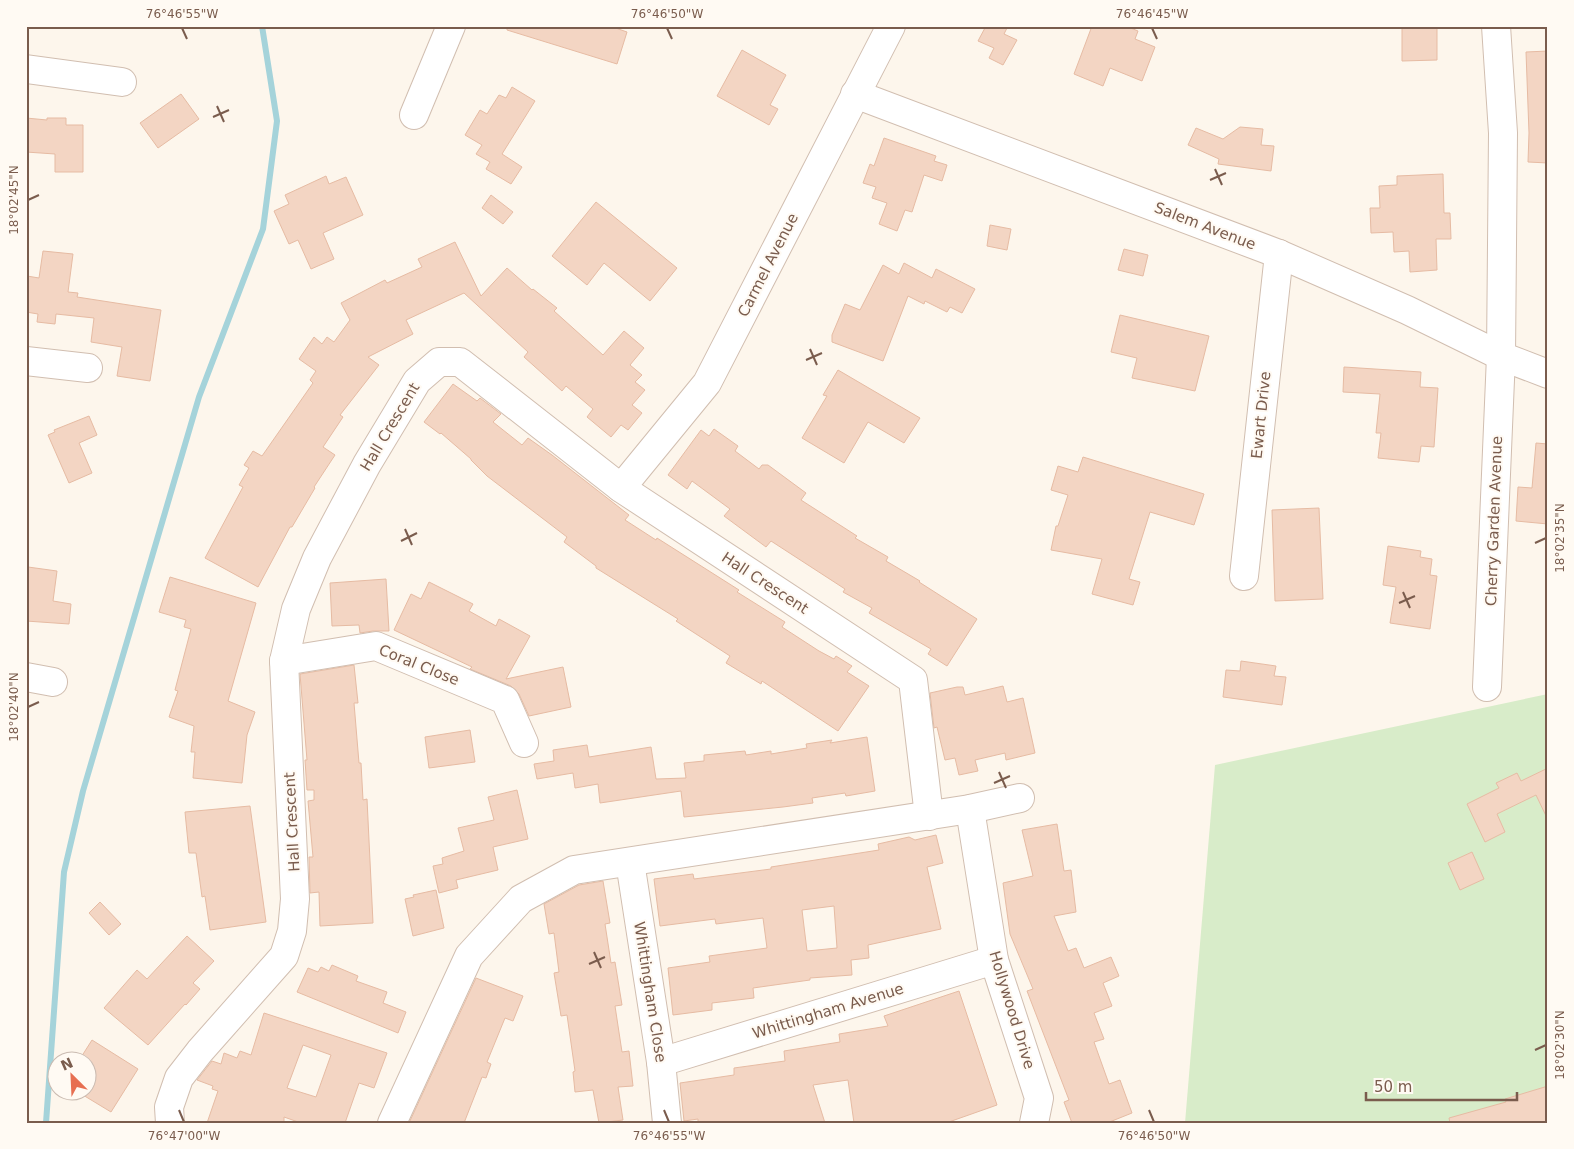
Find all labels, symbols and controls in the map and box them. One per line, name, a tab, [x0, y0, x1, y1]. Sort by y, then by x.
text: 76°46'55"W	[146, 7, 218, 21]
text: 76°46'50"W	[631, 7, 703, 21]
text: 76°46'45"W	[1116, 7, 1188, 21]
text: 18°02'45"N	[7, 165, 21, 235]
street label: Salem Avenue	[1152, 198, 1258, 254]
street label: Carmel Avenue	[734, 210, 802, 320]
street label: Ewart Drive	[1247, 370, 1275, 460]
street label: Hall Crescent	[357, 379, 423, 474]
street label: Cherry Garden Avenue	[1482, 436, 1506, 606]
text: 18°02'35"N	[1553, 503, 1567, 573]
street label: Hall Crescent	[718, 548, 812, 618]
street label: Coral Close	[376, 641, 462, 689]
text: 18°02'40"N	[7, 672, 21, 742]
street label: Hall Crescent	[280, 772, 304, 872]
street label: Whittingham Close	[630, 920, 670, 1064]
street label: Hollywood Drive	[985, 949, 1039, 1071]
street label: Whittingham Avenue	[750, 979, 906, 1043]
text: 18°02'30"N	[1553, 1010, 1567, 1080]
north arrow	[48, 1052, 98, 1102]
text: N	[58, 1054, 75, 1074]
scale bar	[1366, 1069, 1518, 1101]
text: 50 m	[1374, 1078, 1412, 1096]
text: 76°47'00"W	[148, 1129, 220, 1143]
text: 76°46'55"W	[633, 1129, 705, 1143]
text: 76°46'50"W	[1118, 1129, 1190, 1143]

